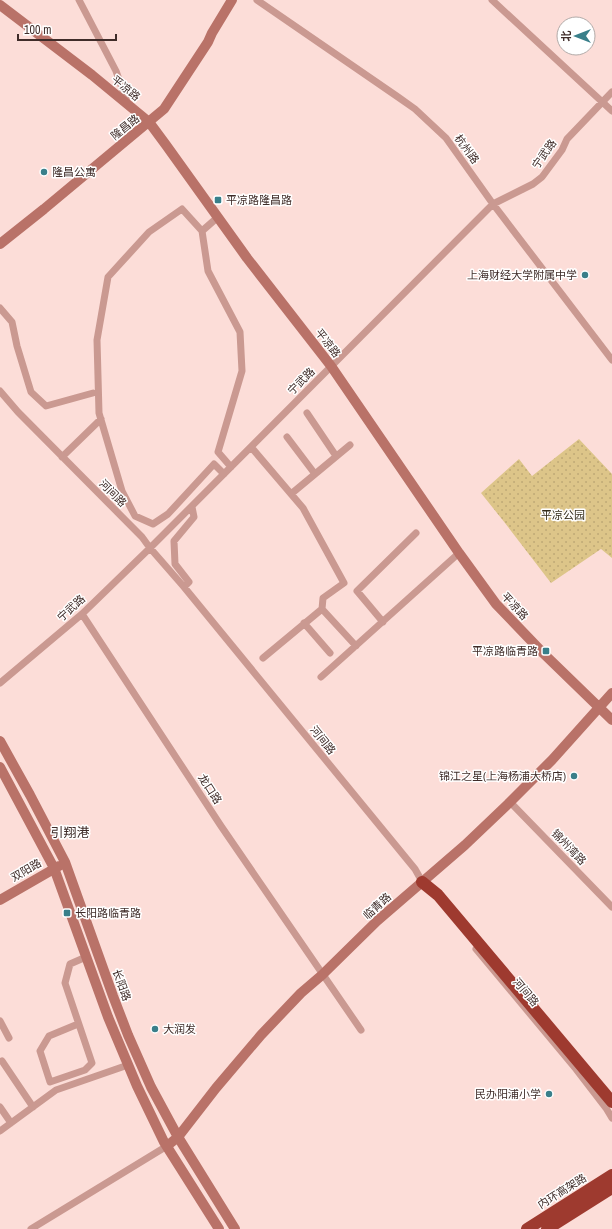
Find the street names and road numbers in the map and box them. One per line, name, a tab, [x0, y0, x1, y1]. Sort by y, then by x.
street label: 平凉路	[109, 72, 143, 104]
street label: 隆昌路	[108, 111, 142, 143]
street label: 杭州路	[452, 132, 482, 166]
street label: 宁武路	[529, 136, 559, 172]
street label: 平凉路	[312, 326, 344, 360]
street label: 宁武路	[284, 364, 318, 398]
street label: 河间路	[96, 476, 130, 510]
street label: 平凉路	[499, 589, 531, 623]
street label: 宁武路	[54, 592, 88, 624]
street label: 河间路	[307, 723, 339, 757]
street label: 龙口路	[195, 771, 225, 807]
street label: 锦州湾路	[549, 826, 589, 868]
street label: 双阳路	[8, 856, 44, 884]
street label: 临青路	[360, 890, 394, 922]
street label: 长阳路	[110, 967, 134, 1003]
street label: 河间路	[510, 975, 542, 1009]
street label: 内环高架路	[535, 1170, 589, 1212]

